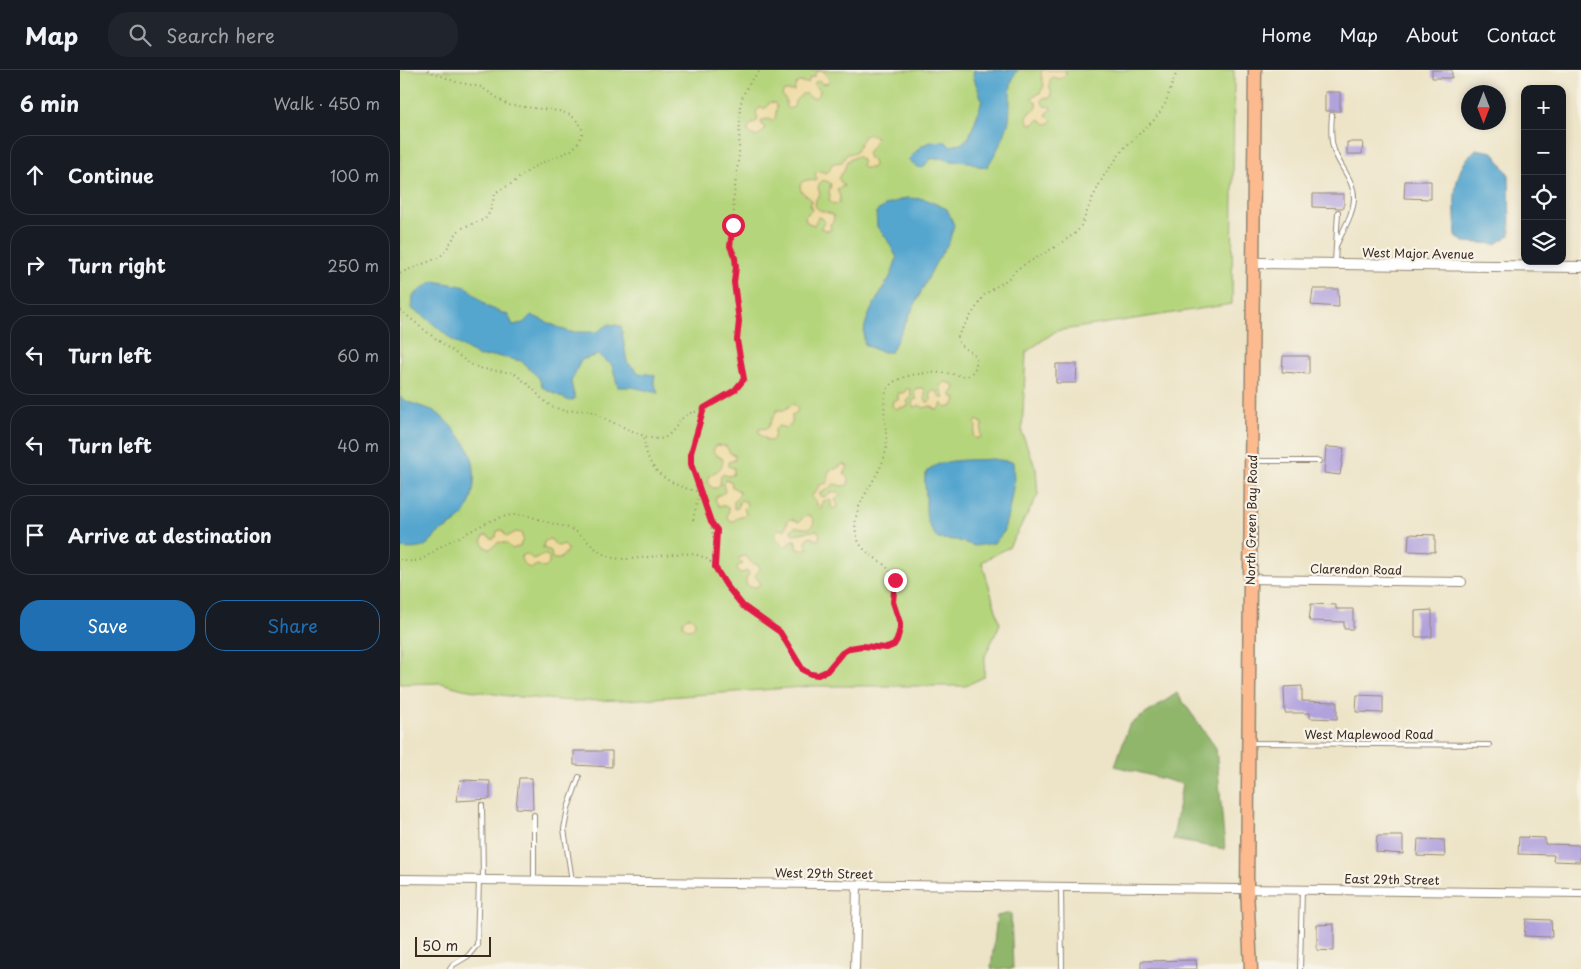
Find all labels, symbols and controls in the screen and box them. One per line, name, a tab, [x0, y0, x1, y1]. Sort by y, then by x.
search box	[108, 12, 458, 57]
text: Map	[25, 17, 78, 53]
icon: search	[126, 21, 154, 49]
text: Search here	[166, 21, 275, 49]
text: Home	[1261, 21, 1311, 48]
text: Map	[1339, 21, 1378, 48]
text: About	[1406, 21, 1458, 48]
text: Contact	[1486, 21, 1556, 48]
north arrow	[1461, 85, 1506, 130]
map controls	[1521, 85, 1566, 265]
button: +	[1521, 85, 1566, 130]
text: 6 min	[20, 87, 79, 119]
text: Walk · 450 m	[274, 91, 380, 115]
button: −	[1521, 130, 1566, 175]
icon: ahead	[21, 161, 49, 189]
text: Continue	[68, 161, 154, 189]
text: 100 m	[330, 163, 379, 187]
button: locate	[1521, 175, 1566, 220]
route start	[722, 214, 745, 237]
button: layers	[1521, 220, 1566, 265]
street label: West Major Avenue	[1362, 243, 1475, 263]
icon: right	[21, 251, 49, 279]
text: Turn right	[68, 251, 166, 279]
text: 250 m	[328, 253, 379, 277]
icon: left	[21, 341, 49, 369]
text: Turn left	[68, 341, 152, 369]
text: 60 m	[337, 343, 379, 367]
icon: left	[21, 431, 49, 459]
text: Turn left	[68, 431, 152, 459]
text: 40 m	[337, 433, 379, 457]
street label: North Green Bay Road	[1241, 455, 1261, 585]
icon: arrive	[21, 521, 49, 549]
text: Arrive at destination	[68, 521, 272, 549]
street label: Clarendon Road	[1310, 559, 1402, 579]
route end	[884, 569, 907, 592]
button: Save	[20, 600, 195, 651]
button: Share	[205, 600, 380, 651]
street label: West Maplewood Road	[1304, 725, 1434, 743]
street label: West 29th Street	[775, 863, 873, 883]
street label: East 29th Street	[1344, 869, 1440, 889]
scale bar	[415, 934, 491, 957]
text: 50 m	[422, 935, 458, 956]

